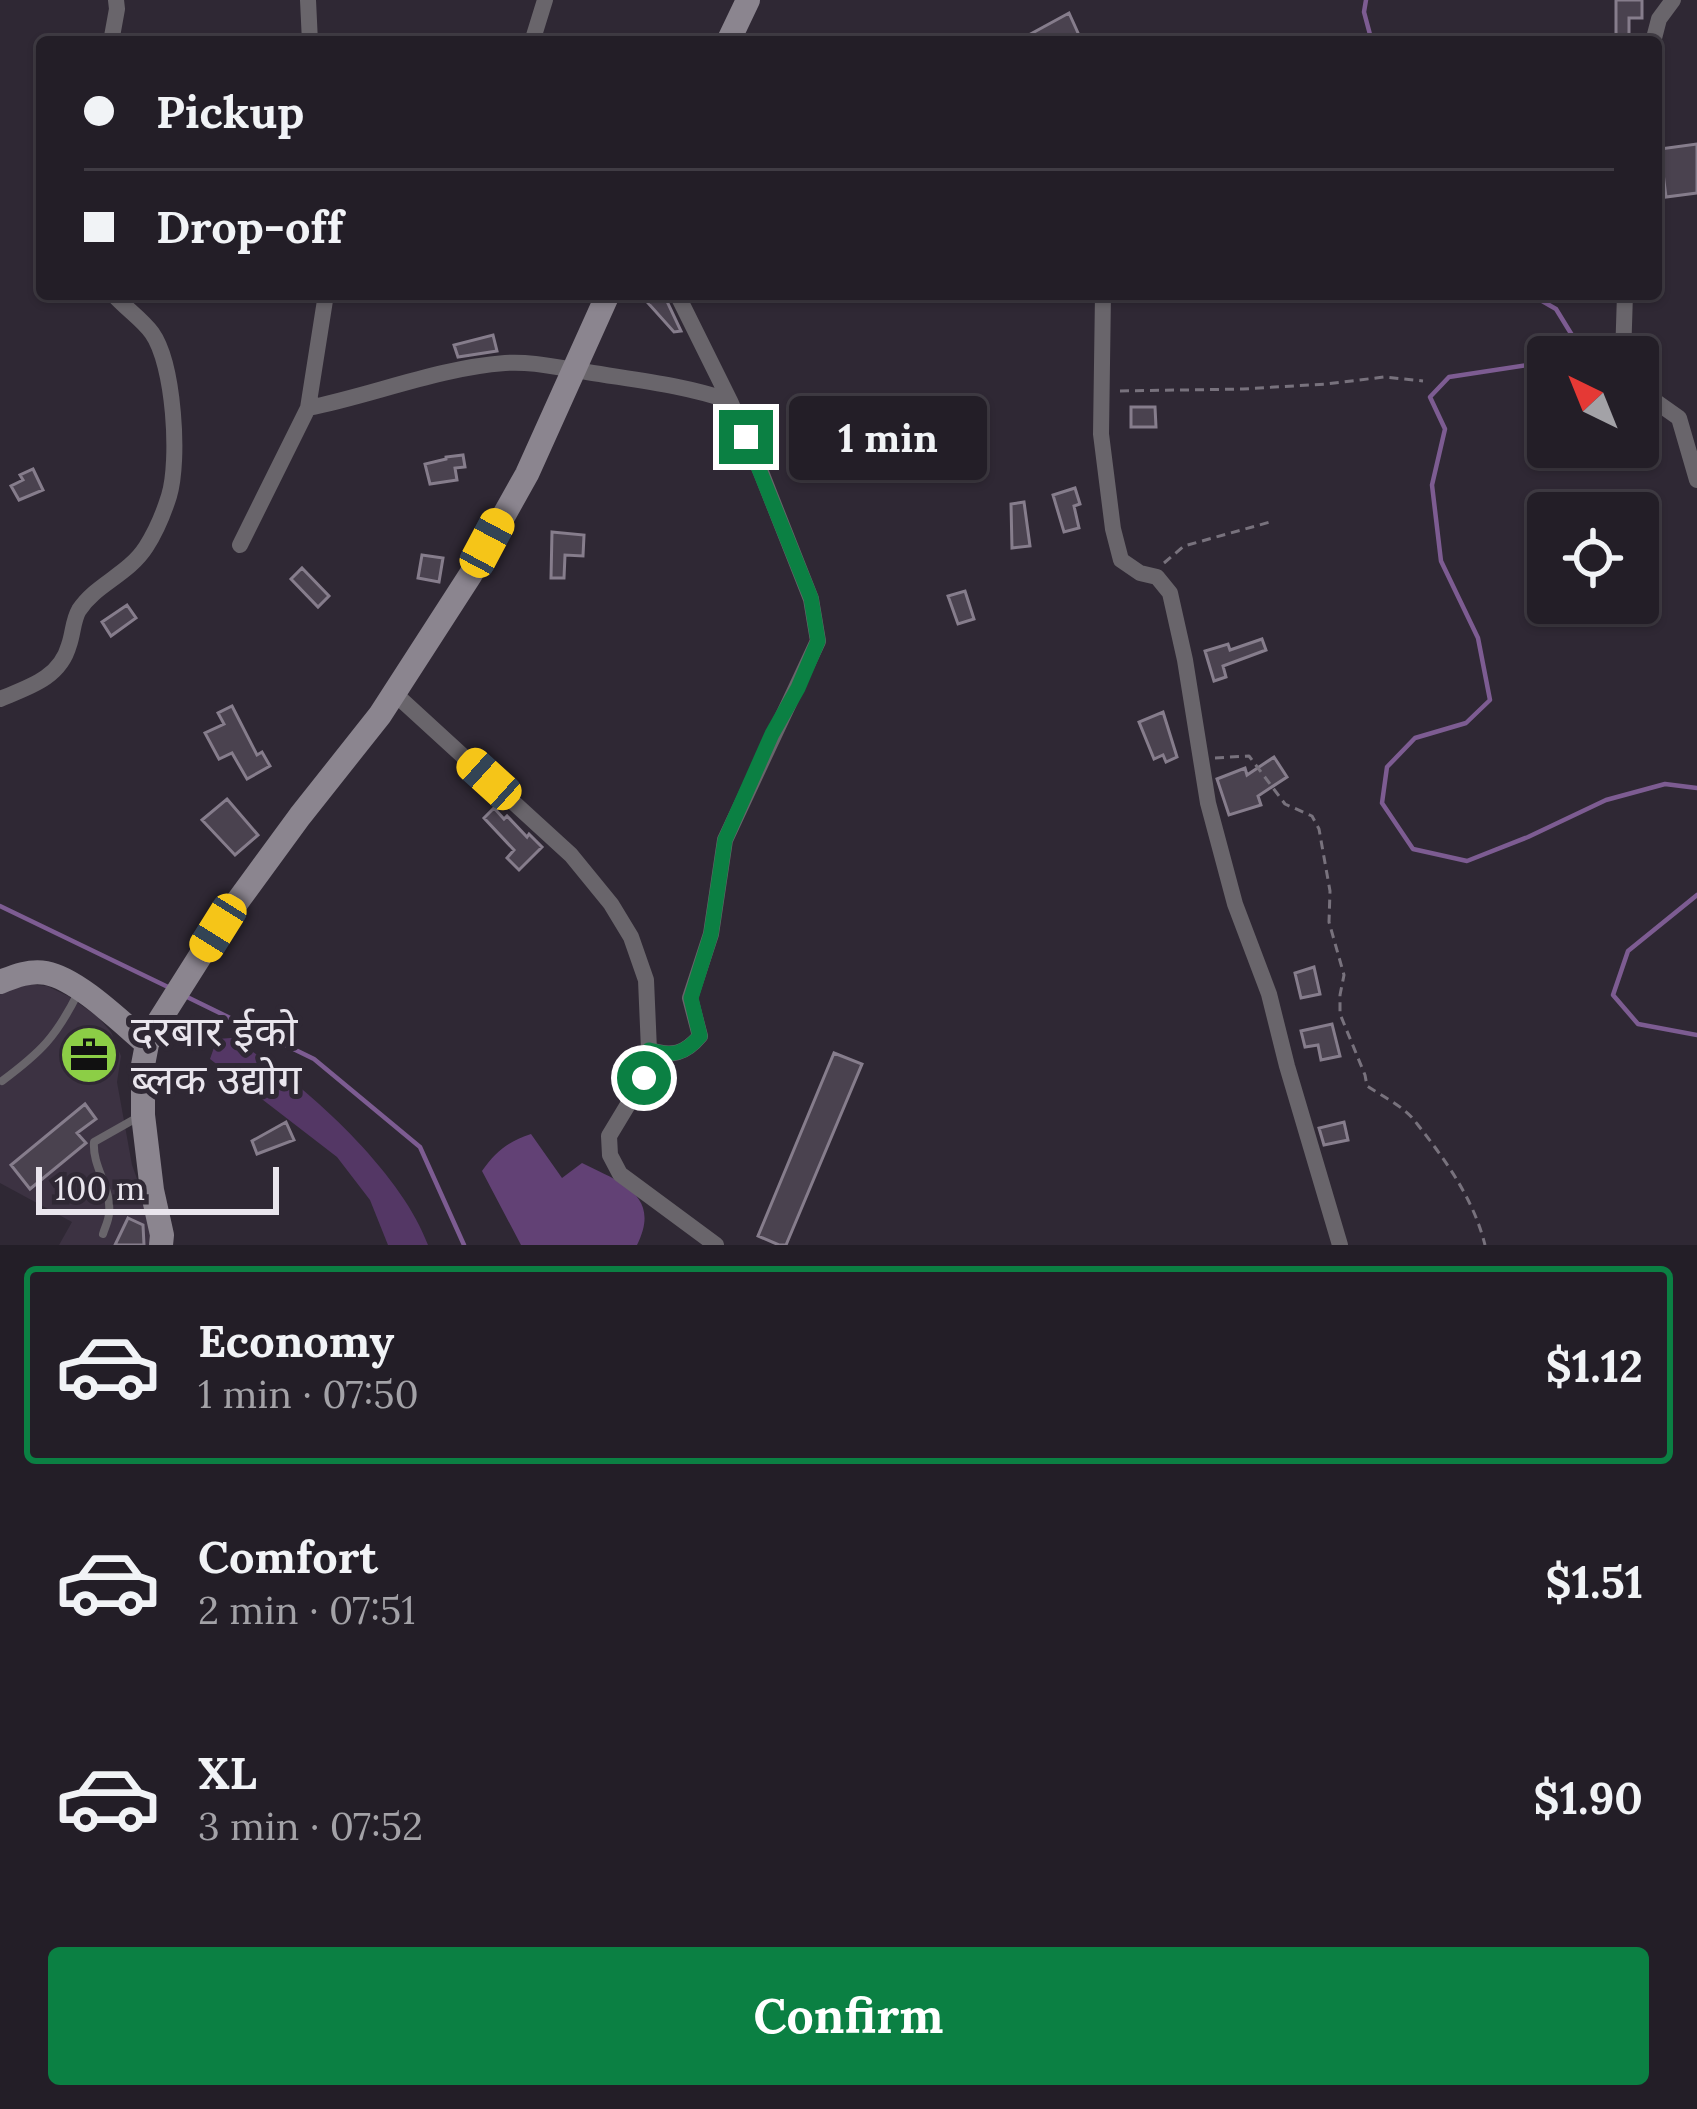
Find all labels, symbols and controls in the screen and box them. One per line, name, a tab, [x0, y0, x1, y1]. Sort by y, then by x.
text: Pickup	[156, 83, 304, 140]
text: Drop-off	[156, 198, 343, 255]
north arrow	[1527, 336, 1659, 468]
map controls	[1527, 336, 1659, 624]
callout: 1 min	[788, 395, 986, 479]
route end	[719, 410, 773, 464]
text: 1 min	[838, 413, 938, 463]
button: locate	[1527, 492, 1659, 624]
car	[454, 503, 520, 583]
car	[450, 742, 528, 816]
car	[184, 888, 252, 968]
place label: दरबार ईको ब्लक उद्योग	[131, 1004, 303, 1106]
office icon: दरबार ईको ब्लक उद्योग	[58, 1024, 120, 1086]
route start	[617, 1051, 671, 1105]
scale bar	[36, 1161, 279, 1214]
text: 100 m	[54, 1167, 145, 1209]
icon: car	[54, 1311, 162, 1419]
text: Economy	[198, 1312, 394, 1369]
text: $1.12	[1546, 1337, 1643, 1394]
text: 1 min · 07:50	[198, 1369, 419, 1419]
icon: car	[54, 1527, 162, 1635]
text: Comfort	[198, 1528, 378, 1585]
text: $1.51	[1545, 1553, 1643, 1610]
text: 2 min · 07:51	[198, 1585, 416, 1635]
icon: car	[54, 1743, 162, 1851]
text: XL	[198, 1744, 257, 1801]
text: $1.90	[1533, 1769, 1643, 1826]
text: 3 min · 07:52	[198, 1801, 423, 1851]
button: Confirm	[48, 1947, 1649, 2085]

